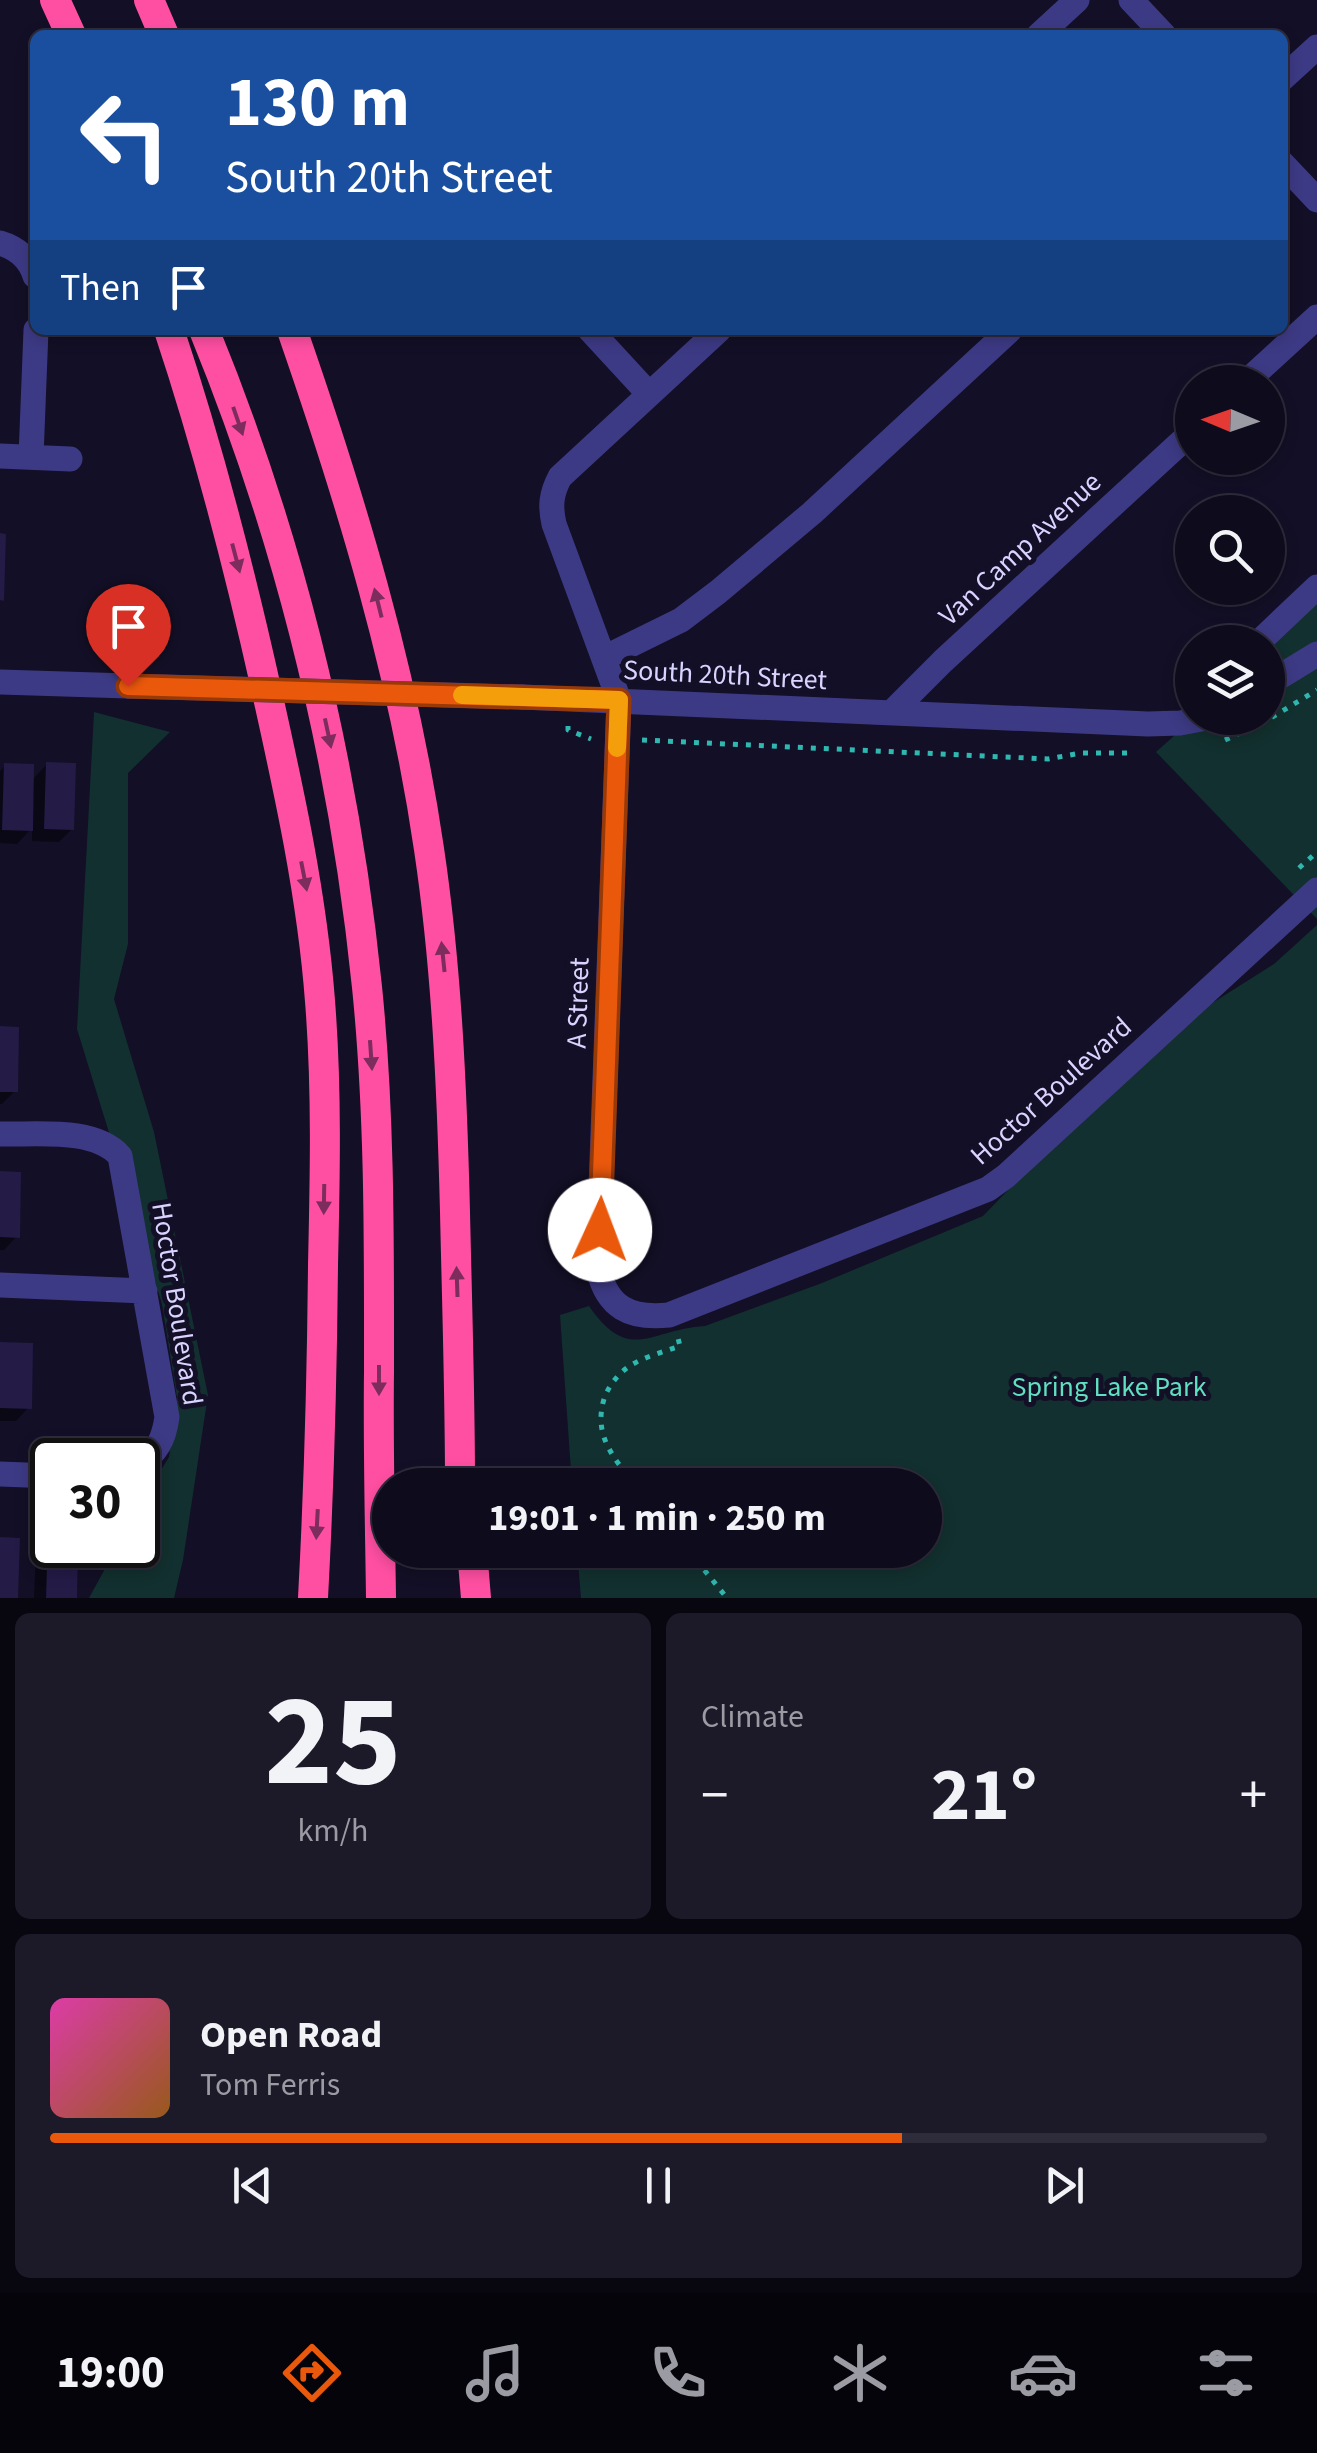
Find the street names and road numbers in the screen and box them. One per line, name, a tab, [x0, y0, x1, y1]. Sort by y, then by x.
street label: Van Camp Avenue	[930, 463, 1110, 635]
street label: South 20th Street	[622, 650, 828, 700]
street label: A Street	[556, 956, 600, 1049]
street label: Hoctor Boulevard	[961, 1007, 1141, 1175]
street label: Hoctor Boulevard	[141, 1200, 213, 1408]

